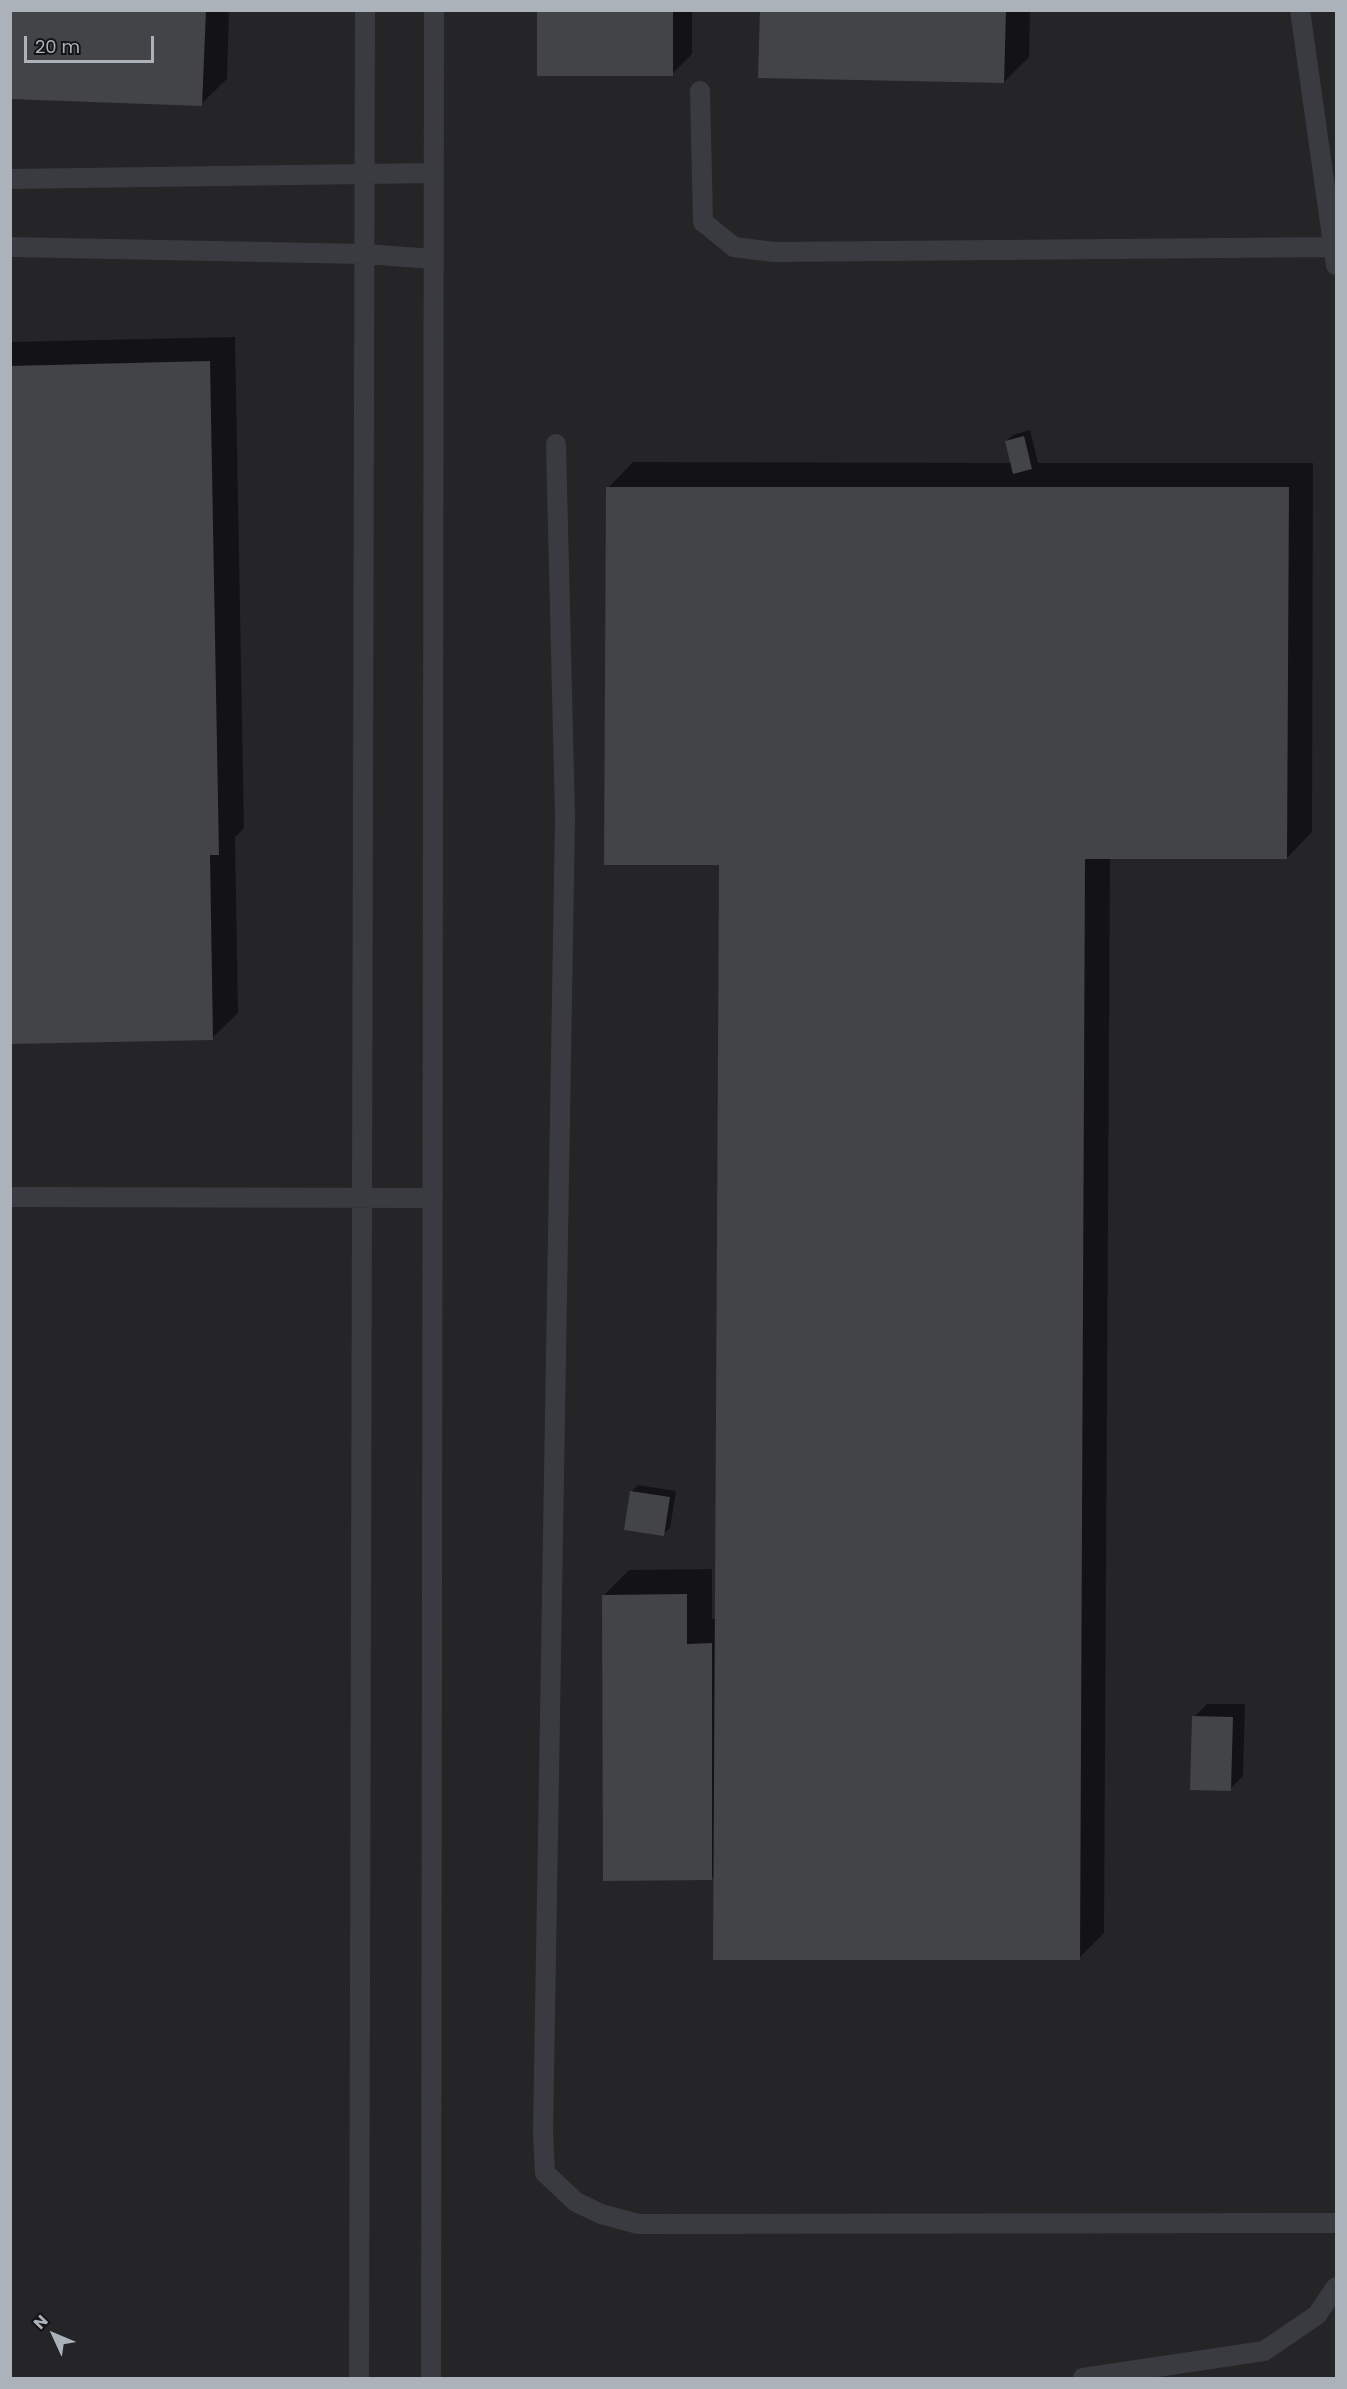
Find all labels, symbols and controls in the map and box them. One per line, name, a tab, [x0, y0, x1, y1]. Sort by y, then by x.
scale bar	[27, 24, 158, 62]
text: 20 m	[35, 34, 80, 59]
north arrow	[24, 2305, 84, 2365]
text: N	[28, 2310, 53, 2334]

